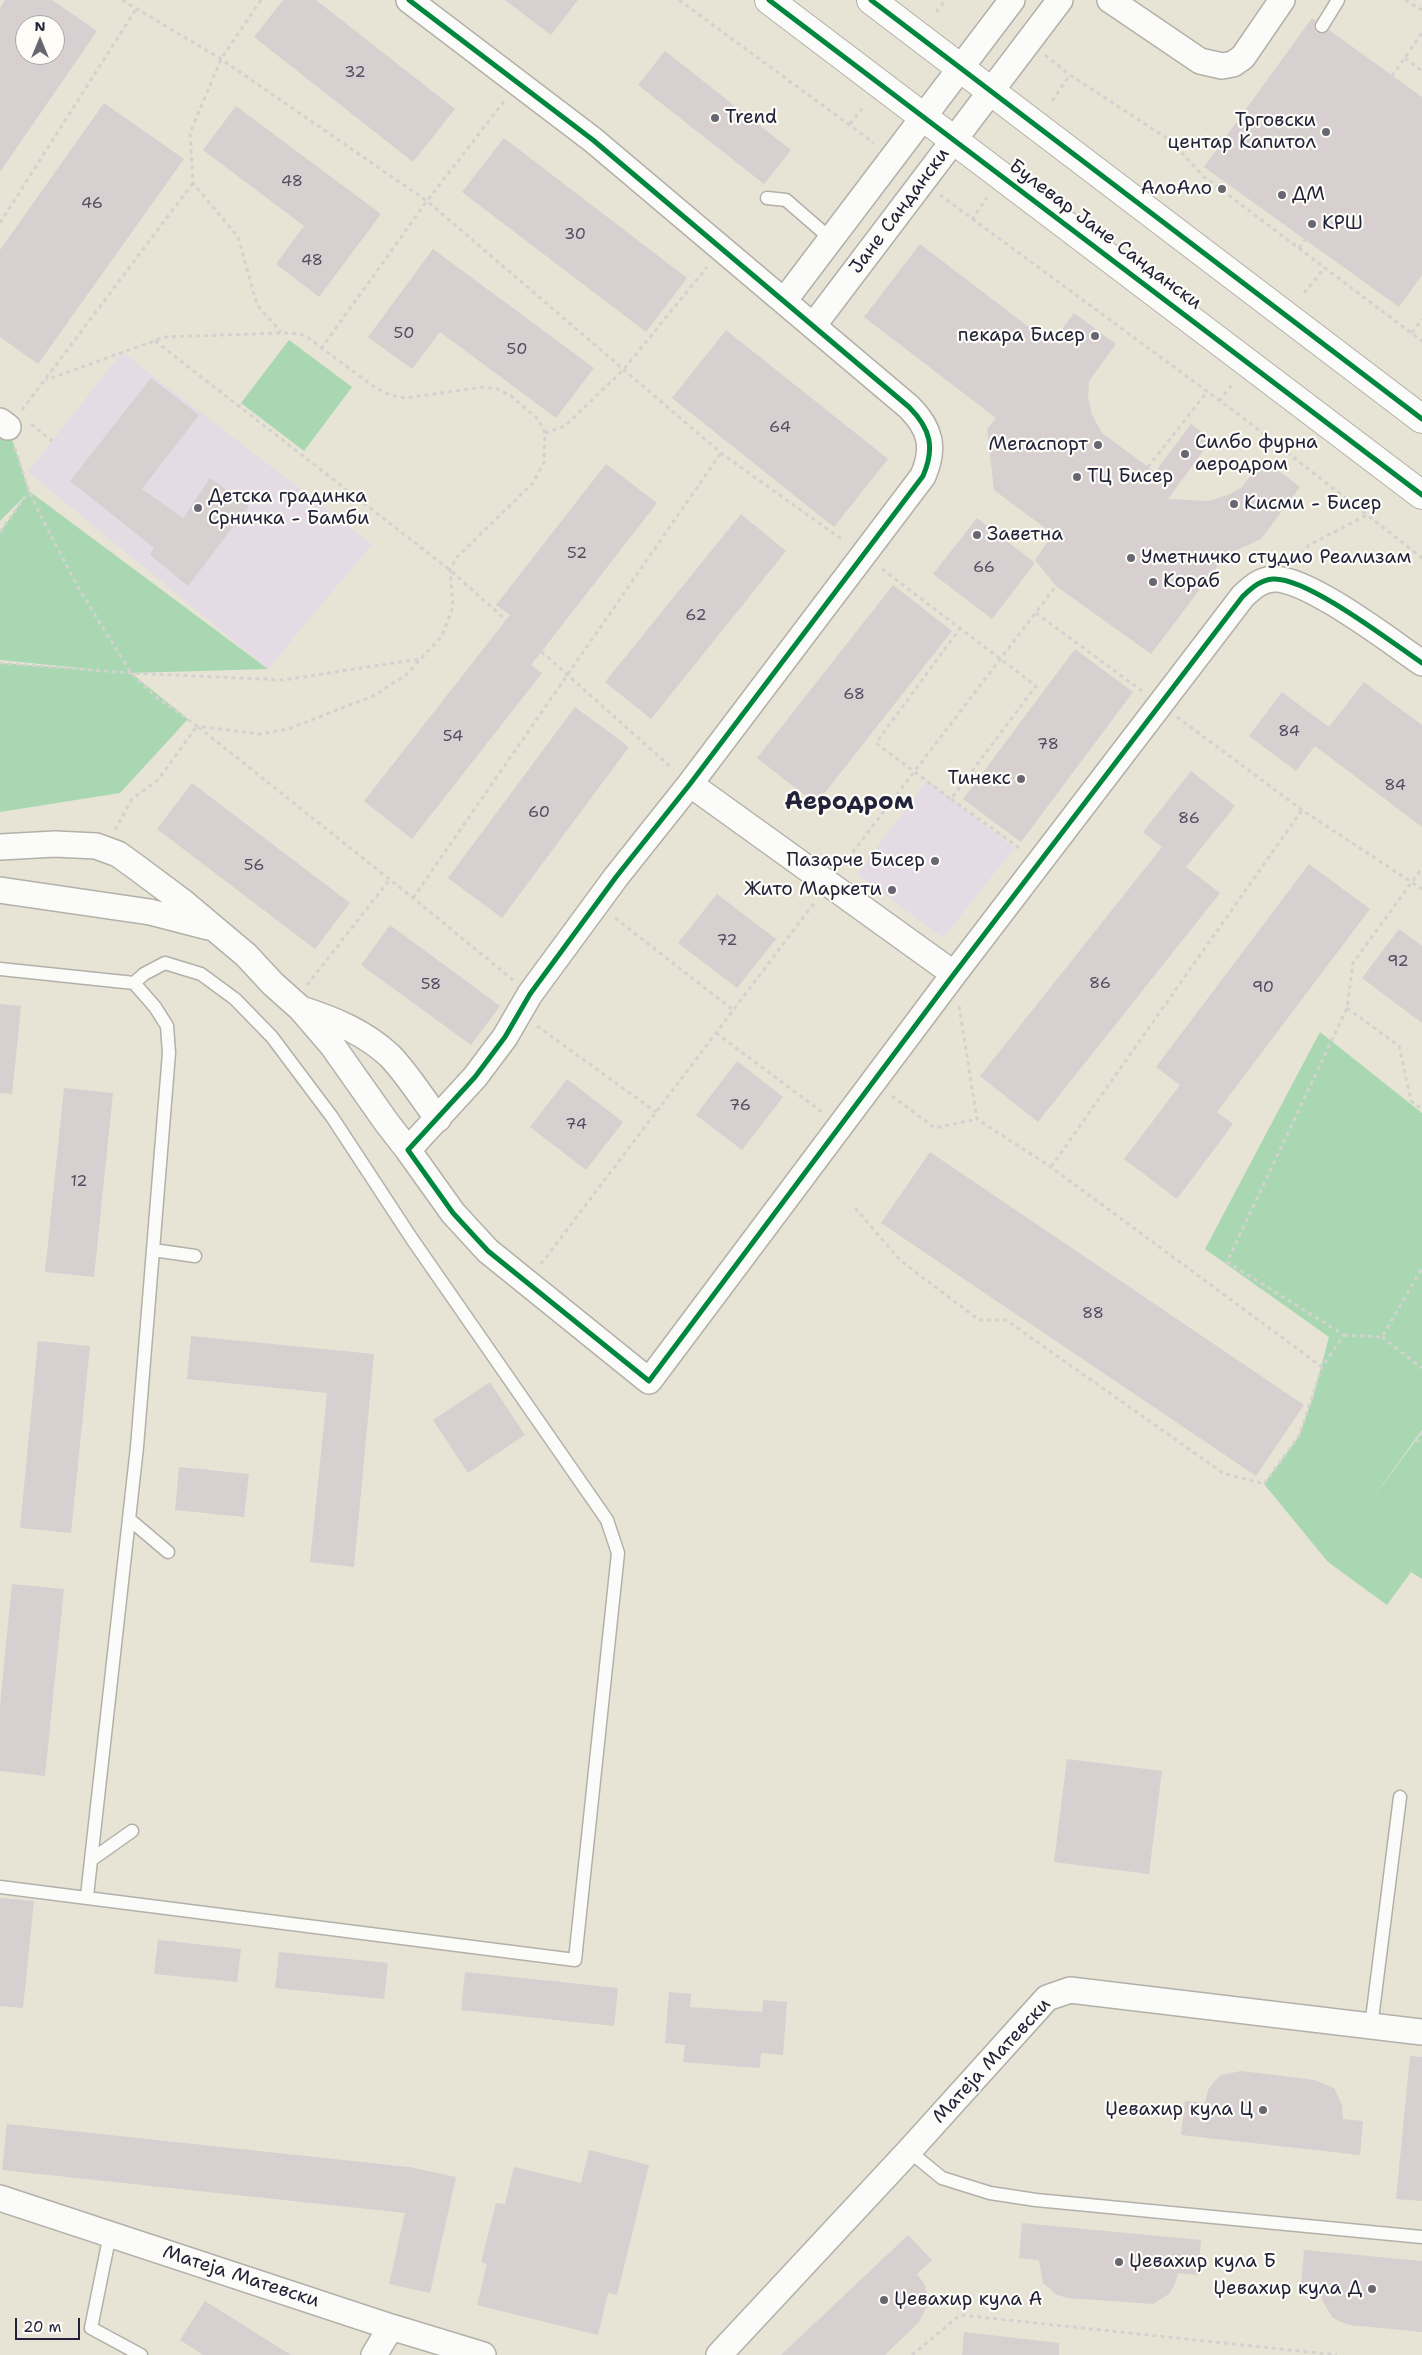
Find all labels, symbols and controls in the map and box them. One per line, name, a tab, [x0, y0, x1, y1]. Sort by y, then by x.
north arrow	[15, 15, 65, 65]
text: N	[34, 17, 46, 35]
house number: 32	[344, 63, 366, 83]
place label: Trend	[725, 107, 777, 129]
place label: Трговски центар Капитол	[1167, 110, 1316, 154]
marker: Trend	[709, 112, 721, 124]
marker: Трговски центар Капитол	[1320, 126, 1332, 138]
street label: Јане Сандански	[845, 143, 955, 279]
street label: Булевар Јане Сандански	[1004, 155, 1206, 315]
house number: 48	[281, 172, 303, 192]
place label: АлоАло	[1141, 178, 1212, 200]
marker: АлоАло	[1216, 183, 1228, 195]
place label: ДМ	[1292, 184, 1325, 206]
marker: ДМ	[1276, 189, 1288, 201]
house number: 46	[81, 194, 103, 214]
place label: КРШ	[1322, 213, 1363, 235]
marker: КРШ	[1306, 218, 1318, 230]
house number: 30	[564, 225, 586, 245]
house number: 48	[301, 251, 323, 271]
house number: 50	[394, 324, 414, 344]
place label: пекара Бисер	[958, 325, 1085, 347]
marker: пекара Бисер	[1089, 330, 1101, 342]
house number: 50	[507, 340, 527, 360]
house number: 64	[769, 418, 791, 438]
place label: Силбо фурна аеродром	[1195, 432, 1318, 476]
place label: Мегаспорт	[988, 434, 1088, 456]
marker: Мегаспорт	[1092, 439, 1104, 451]
marker: Силбо фурна аеродром	[1179, 448, 1191, 460]
place label: ТЦ Бисер	[1087, 466, 1173, 488]
marker: ТЦ Бисер	[1071, 471, 1083, 483]
place label: Детска градинка Срничка - Бамби	[208, 486, 369, 530]
place label: Кисми - Бисер	[1244, 493, 1382, 515]
marker: Кисми - Бисер	[1228, 498, 1240, 510]
marker: Детска градинка Срничка - Бамби	[192, 502, 204, 514]
place label: Заветна	[987, 524, 1063, 546]
marker: Заветна	[971, 529, 983, 541]
house number: 52	[567, 544, 587, 564]
place label: Уметничко студио Реализам	[1141, 547, 1411, 569]
marker: Уметничко студио Реализам	[1125, 552, 1137, 564]
house number: 66	[973, 558, 995, 578]
place label: Кораб	[1163, 571, 1220, 593]
marker: Кораб	[1147, 576, 1159, 588]
house number: 62	[685, 606, 707, 626]
house number: 68	[843, 685, 865, 705]
house number: 84	[1278, 722, 1300, 742]
house number: 54	[443, 727, 463, 747]
house number: 78	[1037, 735, 1059, 755]
place label: Тинекс	[948, 768, 1011, 790]
marker: Тинекс	[1015, 773, 1027, 785]
house number: 84	[1384, 776, 1406, 796]
district label: Аеродром	[784, 789, 914, 817]
house number: 60	[528, 803, 550, 823]
house number: 86	[1178, 809, 1200, 829]
place label: Пазарче Бисер	[787, 850, 925, 872]
marker: Пазарче Бисер	[929, 855, 941, 867]
house number: 56	[244, 856, 264, 876]
place label: Жито Маркети	[744, 879, 882, 901]
marker: Жито Маркети	[886, 884, 898, 896]
house number: 72	[716, 931, 738, 951]
house number: 92	[1387, 952, 1409, 972]
house number: 86	[1089, 974, 1111, 994]
house number: 58	[421, 975, 441, 995]
house number: 90	[1252, 978, 1274, 998]
house number: 76	[729, 1096, 751, 1116]
house number: 74	[565, 1115, 587, 1135]
house number: 12	[70, 1172, 88, 1192]
house number: 88	[1082, 1304, 1104, 1324]
street label: Матеја Матевски	[928, 1994, 1056, 2128]
place label: Џевахир кула Ц	[1105, 2099, 1253, 2121]
marker: Џевахир кула Ц	[1257, 2104, 1269, 2116]
street label: Матеја Матевски	[160, 2241, 322, 2313]
place label: Џевахир кула Б	[1129, 2251, 1276, 2273]
marker: Џевахир кула Б	[1113, 2256, 1125, 2268]
place label: Џевахир кула Д	[1213, 2278, 1362, 2300]
marker: Џевахир кула Д	[1366, 2283, 1378, 2295]
place label: Џевахир кула А	[894, 2289, 1042, 2311]
marker: Џевахир кула А	[878, 2294, 890, 2306]
scale bar	[18, 2308, 82, 2340]
text: 20 m	[23, 2317, 62, 2337]

